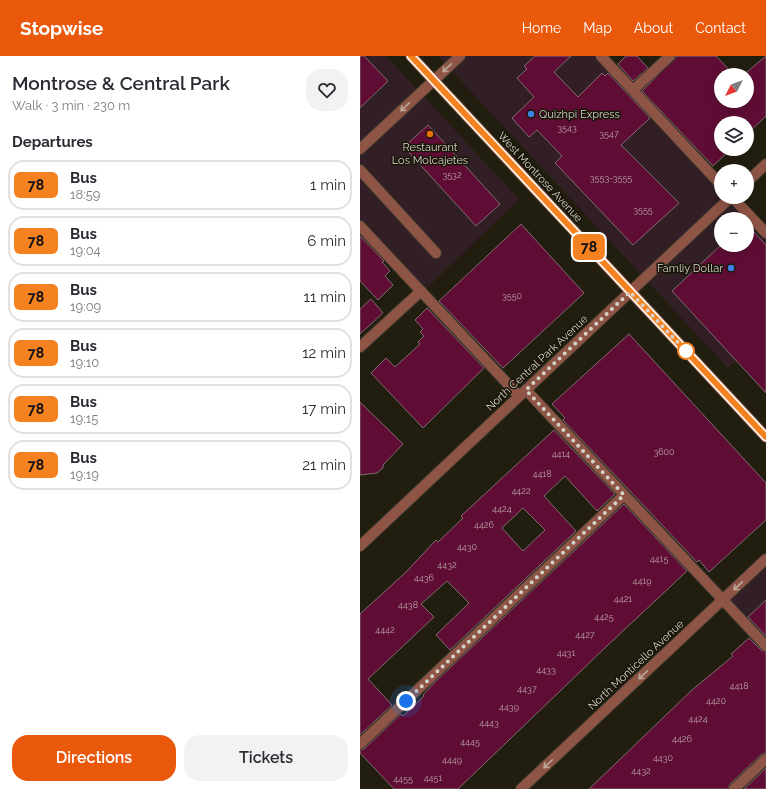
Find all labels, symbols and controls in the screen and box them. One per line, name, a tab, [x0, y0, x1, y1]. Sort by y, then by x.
text: Stopwise	[20, 17, 103, 39]
text: Home	[522, 20, 561, 36]
text: Map	[583, 20, 612, 36]
text: About	[634, 20, 673, 36]
text: Contact	[695, 20, 746, 36]
one-way arrow	[442, 63, 452, 73]
north arrow	[714, 68, 754, 108]
map controls	[714, 68, 754, 252]
button: heart	[306, 69, 348, 111]
text: Montrose & Central Park	[12, 72, 230, 94]
text: Walk · 3 min · 230 m	[12, 98, 130, 113]
one-way arrow	[400, 102, 410, 112]
place label: Quizhpi Express	[539, 108, 620, 121]
marker: Quizhpi Express	[526, 109, 536, 119]
button: layers	[714, 116, 754, 156]
house number: 3543	[557, 123, 577, 133]
marker: Restaurant Los Molcajetes	[425, 129, 435, 139]
street label: West Montrose Avenue	[495, 129, 585, 225]
house number: 3547	[599, 129, 619, 139]
text: Departures	[12, 133, 93, 151]
place label: Restaurant Los Molcajetes	[392, 141, 468, 167]
button: +	[714, 164, 754, 204]
text: Bus	[70, 169, 97, 187]
house number: 3532	[442, 170, 462, 180]
house number: 3553-3555	[590, 173, 632, 183]
text: 1 min	[310, 176, 346, 194]
text: 78	[28, 177, 44, 193]
text: 18:59	[70, 187, 100, 202]
house number: 3555	[633, 205, 653, 215]
button: −	[714, 212, 754, 252]
text: Bus	[70, 225, 97, 243]
text: 6 min	[307, 232, 346, 250]
text: 78	[28, 233, 44, 249]
line badge: 78	[571, 234, 607, 260]
text: 78	[581, 239, 597, 255]
text: 19:04	[70, 243, 101, 258]
place label: Famliy Dollar	[657, 262, 723, 275]
marker: Famliy Dollar	[726, 263, 736, 273]
text: Bus	[70, 281, 97, 299]
text: 11 min	[304, 288, 346, 306]
text: 78	[28, 289, 44, 305]
house number: 3550	[502, 291, 523, 301]
text: 19:09	[70, 299, 101, 314]
street label: North Central Park Avenue	[483, 312, 591, 414]
text: Bus	[70, 337, 97, 355]
unlabelled marker	[677, 342, 695, 360]
text: 12 min	[302, 344, 346, 362]
text: 78	[28, 345, 44, 361]
text: 19:10	[70, 355, 99, 370]
text: Bus	[70, 393, 97, 411]
text: 17 min	[302, 400, 346, 418]
text: 78	[28, 401, 44, 417]
text: 19:15	[70, 411, 98, 426]
house number: 3600	[653, 447, 675, 457]
text: Bus	[70, 449, 97, 467]
house number: 4414	[552, 449, 570, 459]
text: 21 min	[302, 456, 346, 474]
text: 78	[28, 457, 44, 473]
text: 19:19	[70, 467, 99, 482]
house number: 4418	[532, 469, 552, 479]
house number: 4422	[511, 486, 531, 496]
house number: 4424	[492, 504, 512, 514]
house number: 4426	[474, 520, 495, 530]
house number: 4430	[457, 542, 478, 552]
house number: 4415	[650, 554, 668, 564]
house number: 4432	[437, 560, 457, 570]
house number: 4436	[414, 573, 435, 583]
house number: 4419	[633, 576, 651, 586]
one-way arrow	[733, 581, 743, 590]
house number: 4421	[614, 594, 632, 604]
house number: 4438	[398, 600, 418, 610]
house number: 4425	[594, 612, 614, 622]
street label: North Monticello Avenue	[585, 617, 687, 713]
house number: 4442	[375, 625, 395, 635]
house number: 4427	[575, 630, 595, 640]
house number: 4431	[557, 648, 575, 658]
house number: 4433	[536, 665, 556, 675]
one-way arrow	[638, 670, 648, 679]
house number: 4418	[729, 681, 749, 691]
house number: 4437	[517, 684, 537, 694]
your location	[396, 691, 416, 711]
house number: 4420	[706, 696, 727, 706]
house number: 4439	[499, 702, 519, 712]
house number: 4424	[688, 714, 708, 724]
house number: 4443	[479, 718, 499, 728]
house number: 4426	[672, 734, 693, 744]
button: Directions	[12, 735, 176, 781]
button: Tickets	[184, 735, 348, 781]
house number: 4445	[460, 737, 480, 747]
house number: 4430	[653, 753, 674, 763]
house number: 4449	[442, 755, 462, 765]
one-way arrow	[543, 759, 553, 769]
house number: 4432	[631, 766, 651, 776]
house number: 4451	[424, 773, 442, 783]
house number: 4455	[393, 774, 413, 784]

